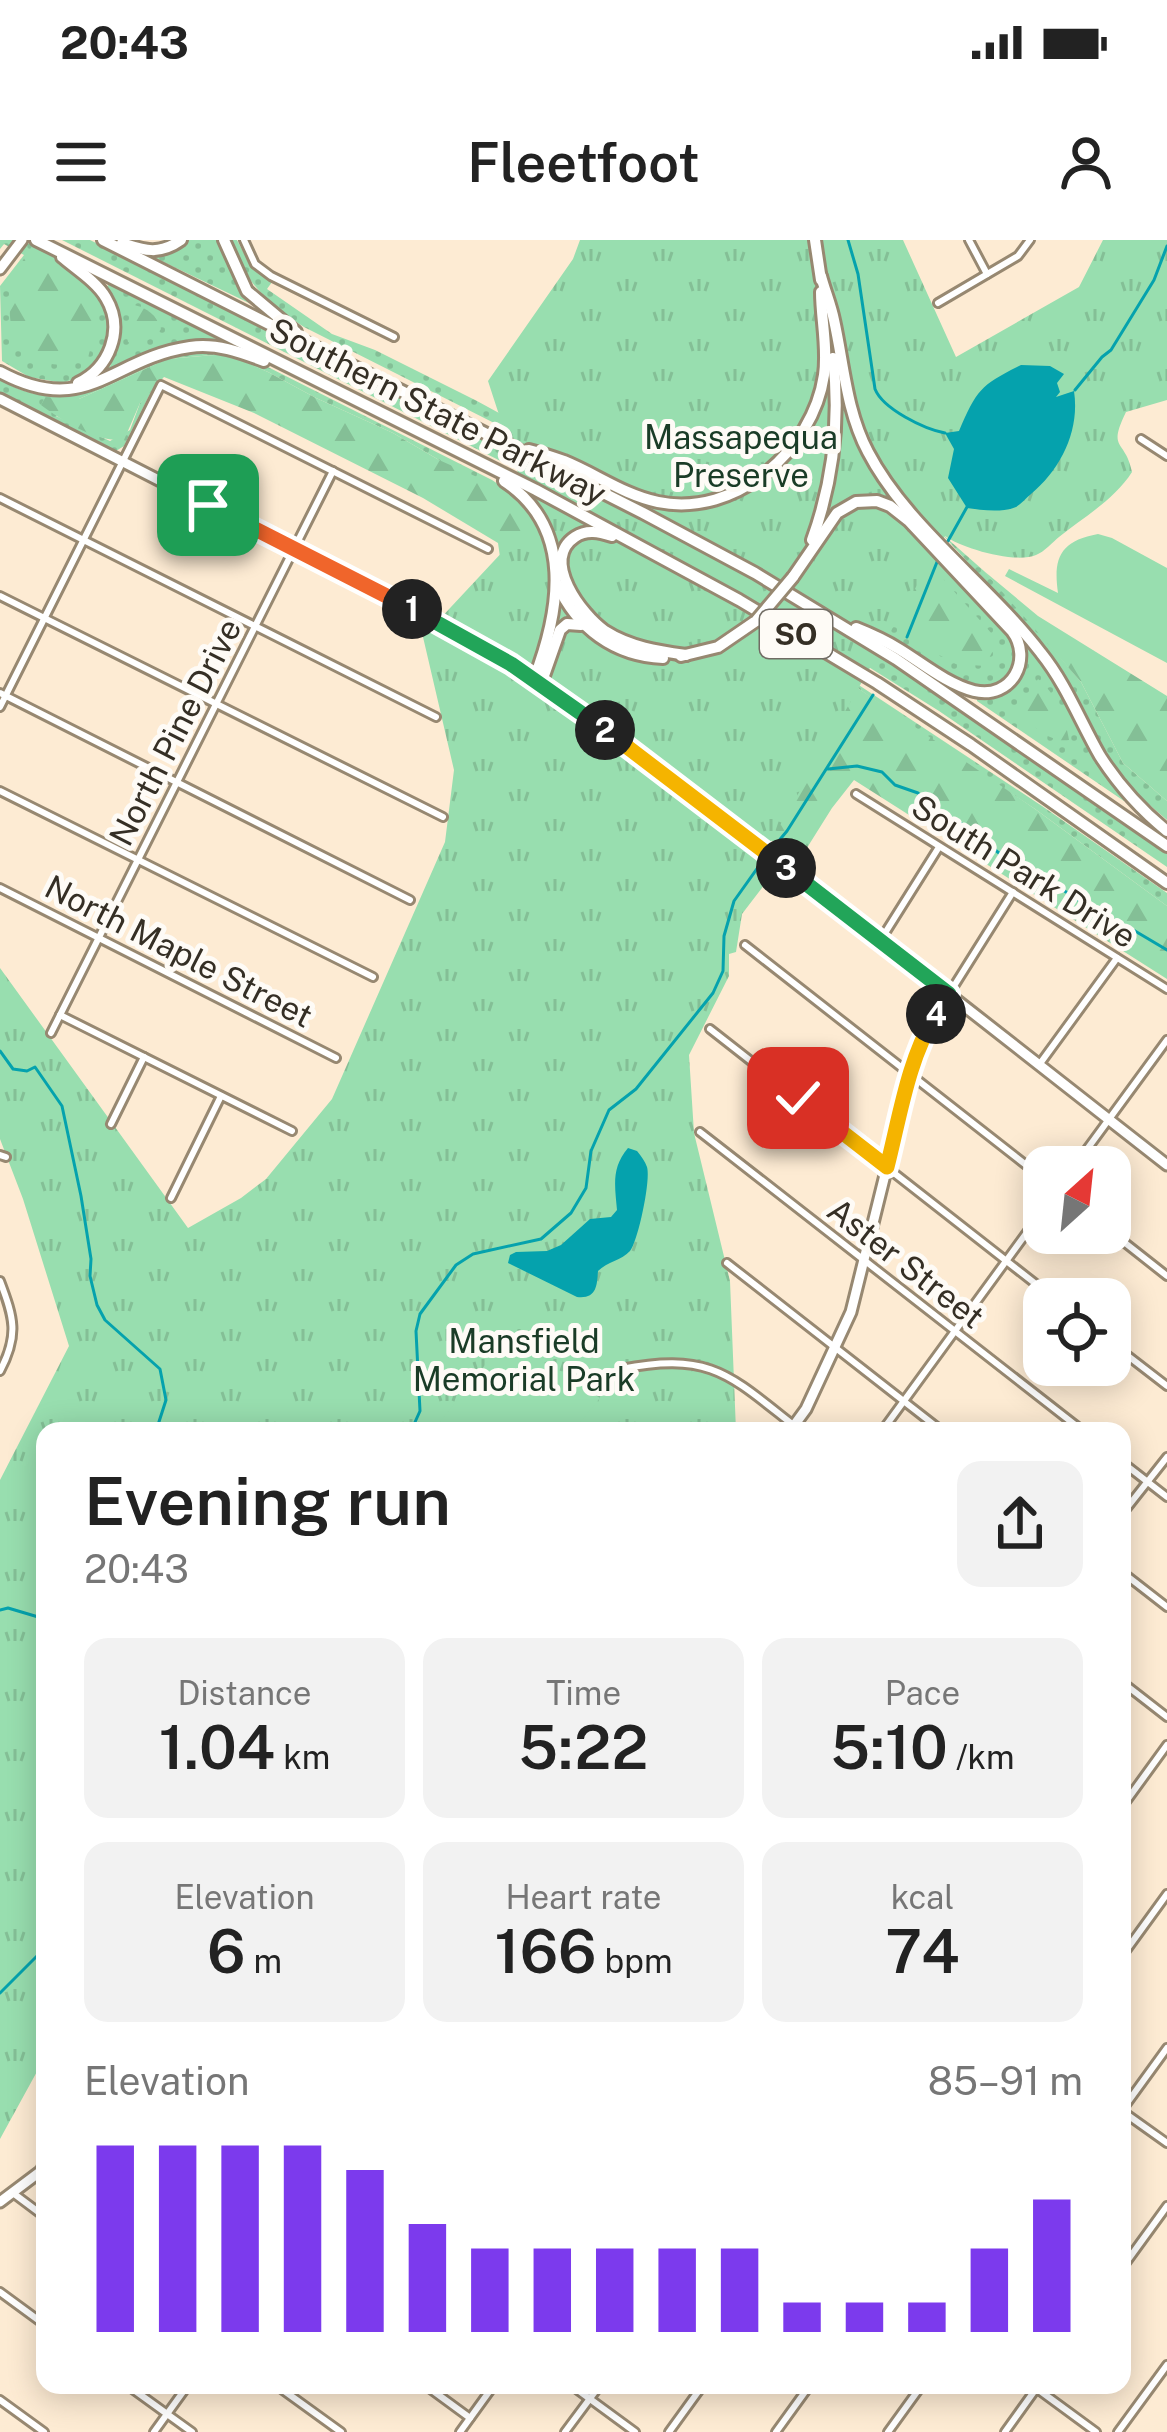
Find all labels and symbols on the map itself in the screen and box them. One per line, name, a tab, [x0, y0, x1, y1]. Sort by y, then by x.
street label: Southern State Parkway	[263, 310, 613, 512]
park label: Massapequa Preserve	[644, 418, 838, 494]
pin	[157, 454, 259, 556]
pin: 1	[382, 579, 442, 639]
road number: SO	[760, 610, 832, 658]
street label: North Pine Drive	[101, 612, 249, 852]
pin: 2	[575, 700, 635, 760]
street label: South Park Drive	[905, 787, 1143, 955]
pin: 3	[756, 838, 816, 898]
street label: North Maple Street	[39, 867, 319, 1035]
pin: 4	[906, 984, 966, 1044]
pin	[747, 1047, 849, 1149]
north arrow	[1023, 1146, 1131, 1254]
street label: Aster Street	[820, 1190, 992, 1336]
park label: Mansfield Memorial Park	[413, 1322, 635, 1398]

